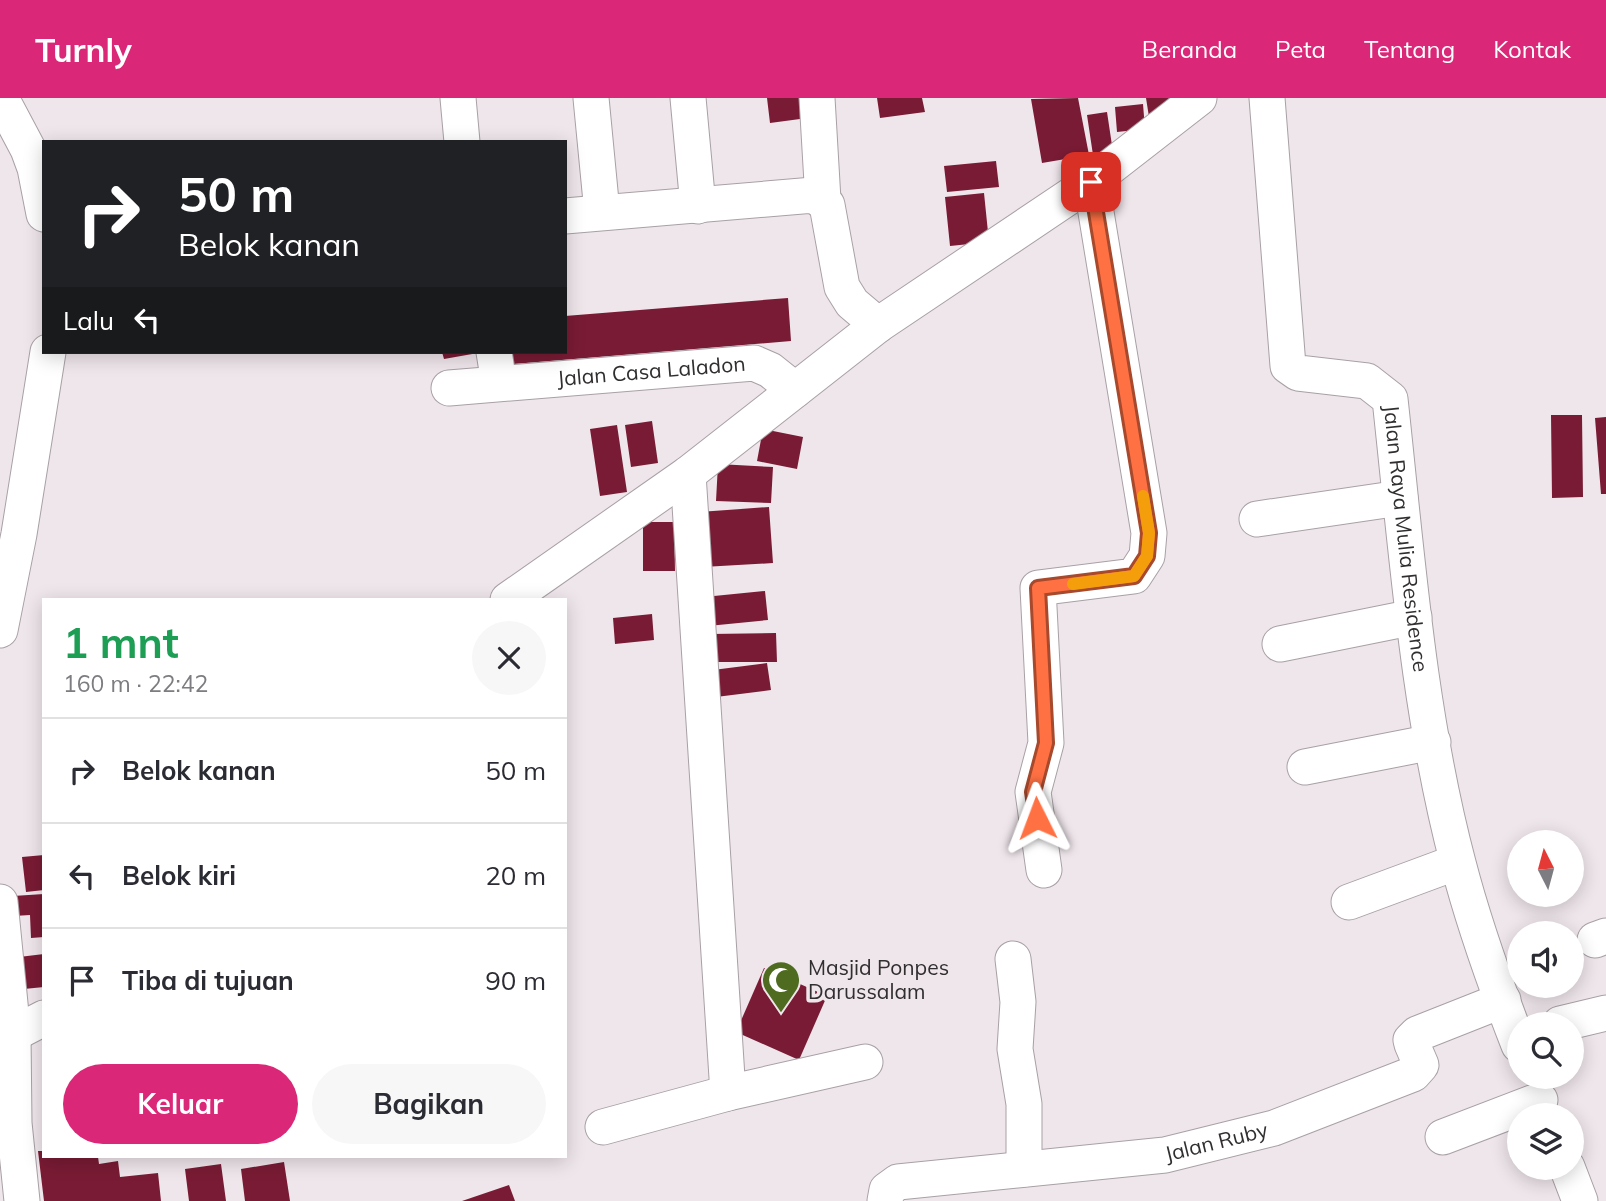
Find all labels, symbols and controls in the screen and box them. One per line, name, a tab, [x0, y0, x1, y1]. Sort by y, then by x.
text: Turnly	[35, 29, 132, 70]
text: Beranda	[1142, 34, 1237, 64]
text: Peta	[1275, 34, 1326, 64]
text: Tentang	[1364, 34, 1455, 64]
text: Kontak	[1493, 34, 1571, 64]
pin	[1061, 152, 1121, 212]
text: 50 m	[178, 163, 294, 224]
icon: arrive	[1072, 163, 1110, 201]
icon: right	[63, 168, 154, 259]
text: Belok kanan	[178, 224, 360, 264]
icon: left	[128, 301, 166, 339]
text: Lalu	[63, 304, 114, 337]
street label: Jalan Casa Laladon	[556, 350, 746, 391]
street label: Jalan Raya Mulia Residence	[1379, 404, 1434, 673]
text: 1 mnt	[63, 616, 179, 669]
button: close	[472, 621, 546, 695]
text: 160 m · 22:42	[63, 669, 208, 698]
icon: right	[63, 752, 101, 790]
text: Belok kanan	[122, 754, 276, 787]
text: 50 m	[485, 754, 546, 787]
position arrow	[1000, 781, 1074, 855]
north arrow	[1507, 830, 1584, 906]
map controls	[1507, 830, 1584, 1180]
icon: left	[63, 857, 101, 895]
text: Belok kiri	[122, 859, 236, 892]
text: 20 m	[485, 859, 546, 892]
button: sound	[1507, 921, 1584, 998]
place label: Masjid Ponpes Darussalam	[808, 954, 949, 1004]
mosque icon: Masjid Ponpes Darussalam	[760, 959, 802, 1014]
icon: arrive	[63, 962, 101, 1000]
text: Tiba di tujuan	[122, 964, 294, 997]
text: 90 m	[485, 964, 546, 997]
button: search	[1507, 1012, 1584, 1089]
button: Keluar	[63, 1064, 298, 1144]
button: Bagikan	[312, 1064, 546, 1144]
button: layers	[1507, 1103, 1584, 1180]
street label: Jalan Ruby	[1162, 1116, 1270, 1167]

